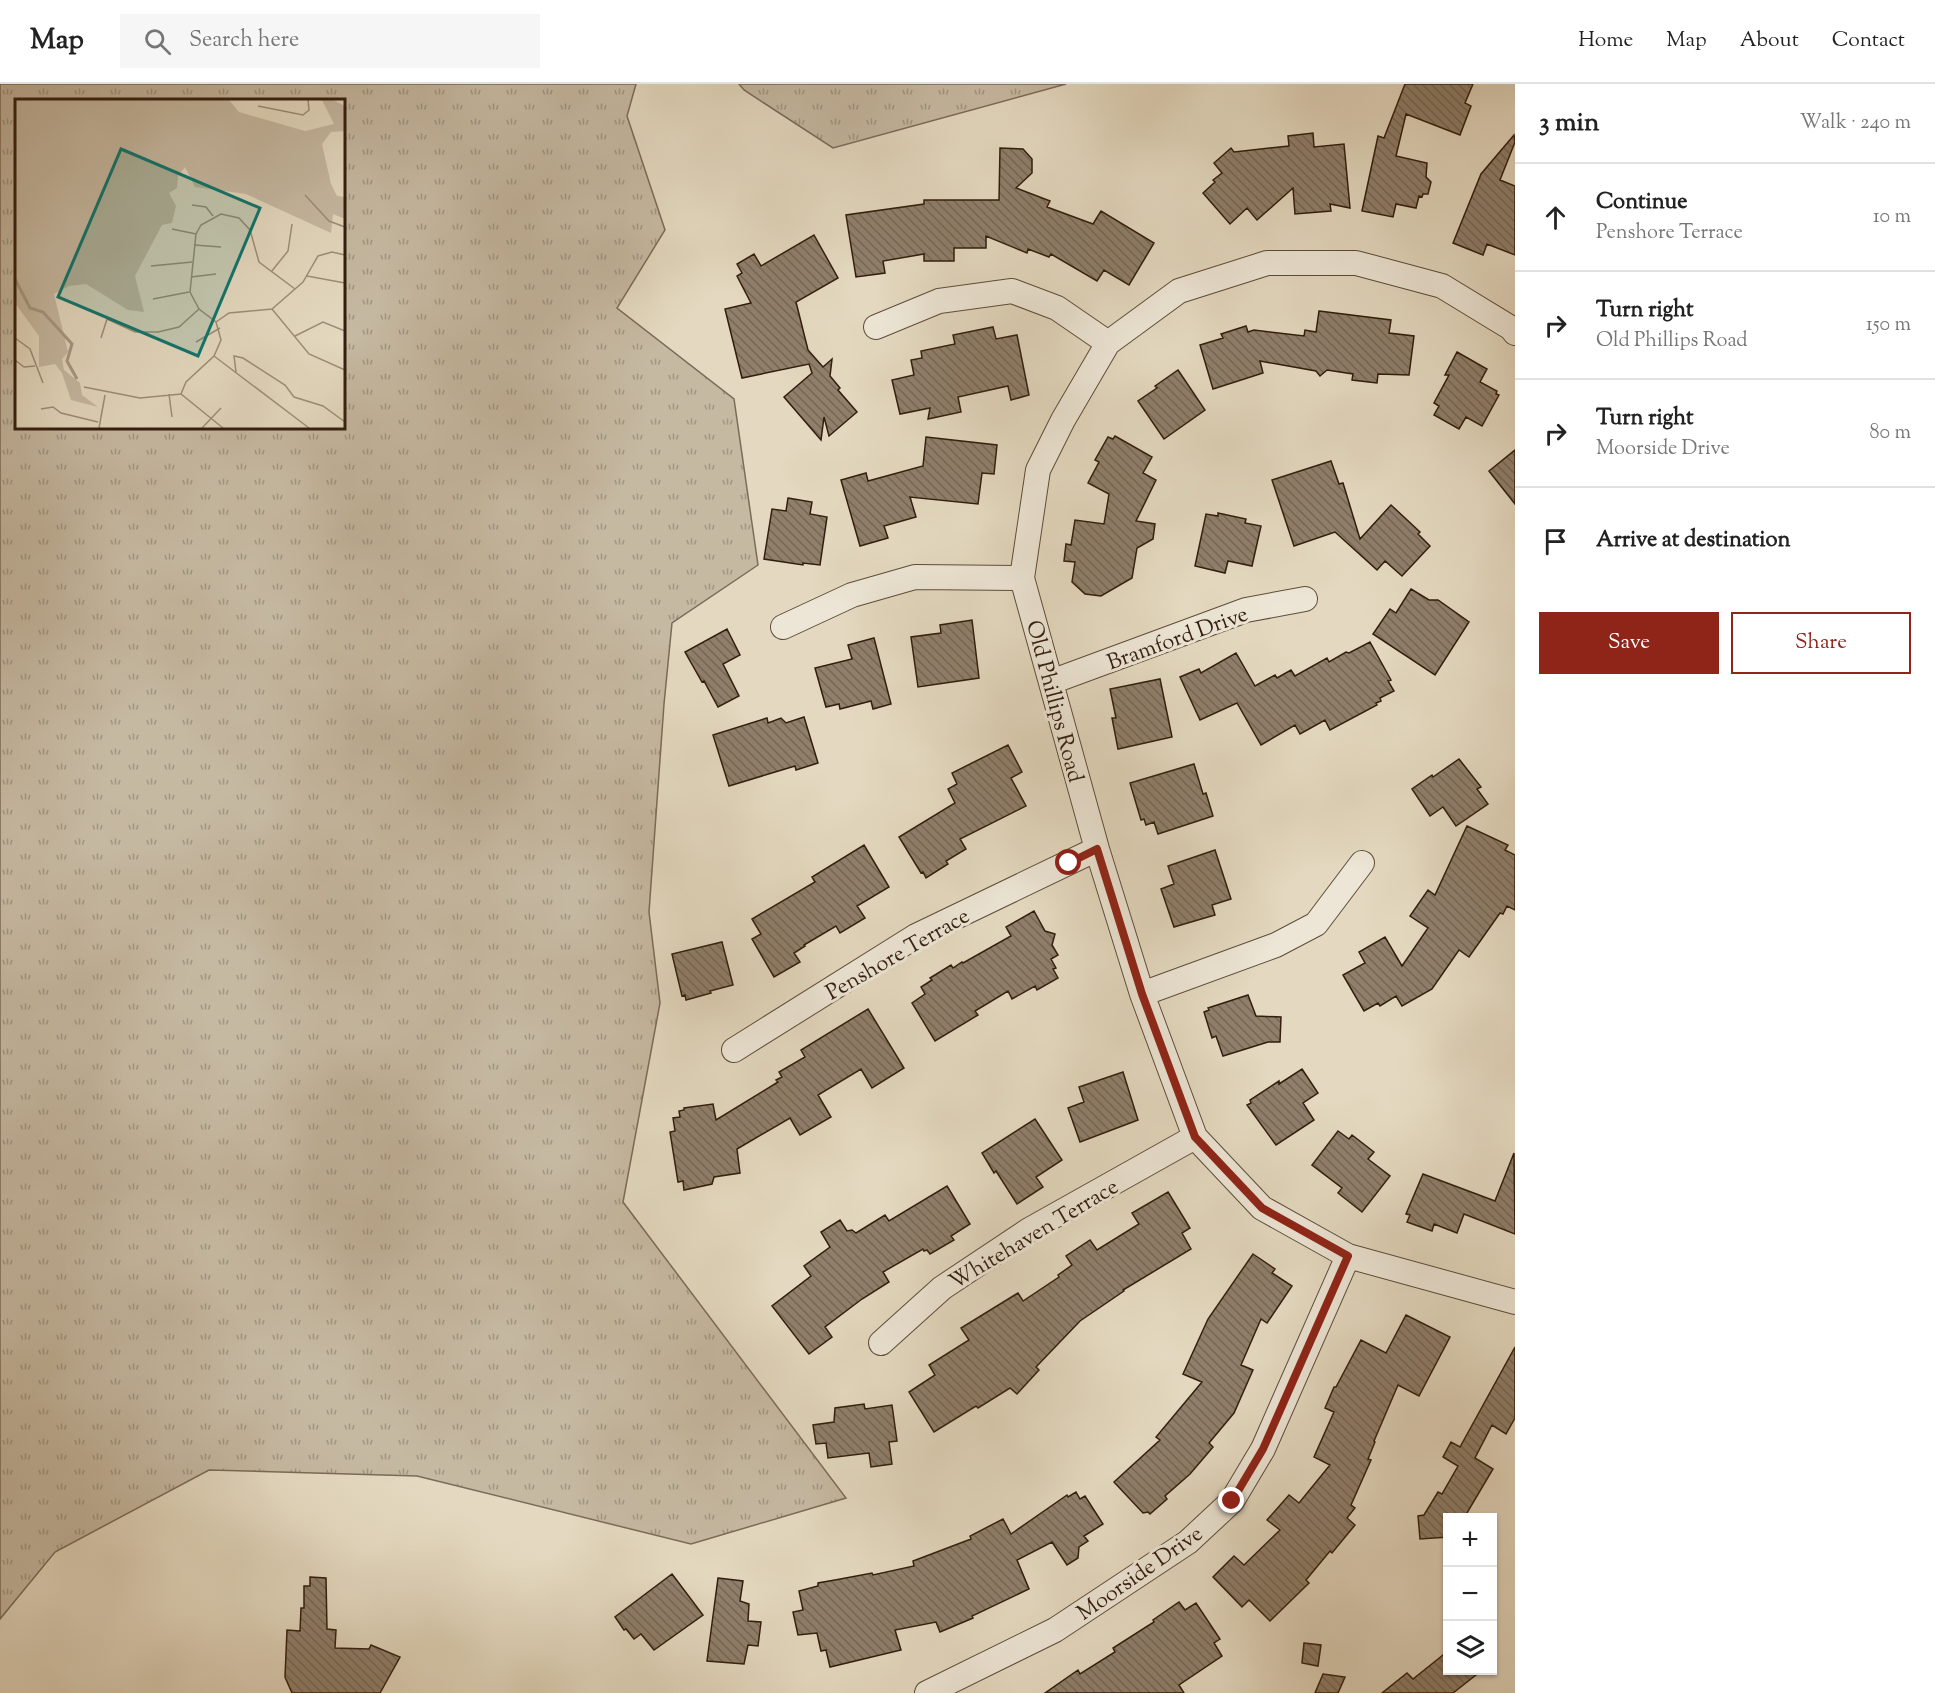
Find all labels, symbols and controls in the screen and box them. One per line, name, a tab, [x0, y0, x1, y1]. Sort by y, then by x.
search box	[120, 14, 540, 68]
text: Map	[30, 21, 84, 61]
icon: search	[141, 25, 174, 58]
text: Search here	[189, 25, 299, 57]
text: Home	[1578, 26, 1633, 56]
text: Map	[1666, 26, 1707, 56]
text: About	[1740, 26, 1799, 56]
text: Contact	[1832, 26, 1905, 56]
inset map	[15, 99, 345, 429]
text: 3 min	[1539, 105, 1599, 142]
text: Walk · 240 m	[1800, 109, 1911, 138]
text: Continue	[1596, 187, 1687, 219]
icon: ahead	[1539, 201, 1572, 234]
text: 10 m	[1873, 203, 1911, 232]
text: Penshore Terrace	[1596, 219, 1743, 248]
text: Turn right	[1596, 295, 1693, 327]
icon: right	[1539, 309, 1572, 342]
text: 150 m	[1866, 311, 1911, 340]
text: Old Phillips Road	[1596, 327, 1748, 356]
text: Turn right	[1596, 403, 1693, 435]
icon: right	[1539, 417, 1572, 450]
text: 80 m	[1870, 419, 1911, 448]
text: Moorside Drive	[1596, 435, 1730, 464]
icon: arrive	[1539, 525, 1572, 558]
text: Arrive at destination	[1596, 525, 1791, 557]
street label: Bramford Drive	[1103, 599, 1253, 680]
button: Save	[1539, 612, 1719, 674]
button: Share	[1731, 612, 1911, 674]
street label: Old Phillips Road	[1016, 617, 1090, 786]
route start	[1055, 849, 1081, 875]
street label: Penshore Terrace	[821, 901, 976, 1010]
street label: Whitehaven Terrace	[944, 1172, 1126, 1299]
route end	[1218, 1487, 1244, 1513]
map controls	[1443, 1513, 1497, 1675]
button: +	[1443, 1513, 1497, 1567]
street label: Moorside Drive	[1071, 1519, 1210, 1630]
button: −	[1443, 1567, 1497, 1621]
button: layers	[1443, 1621, 1497, 1675]

